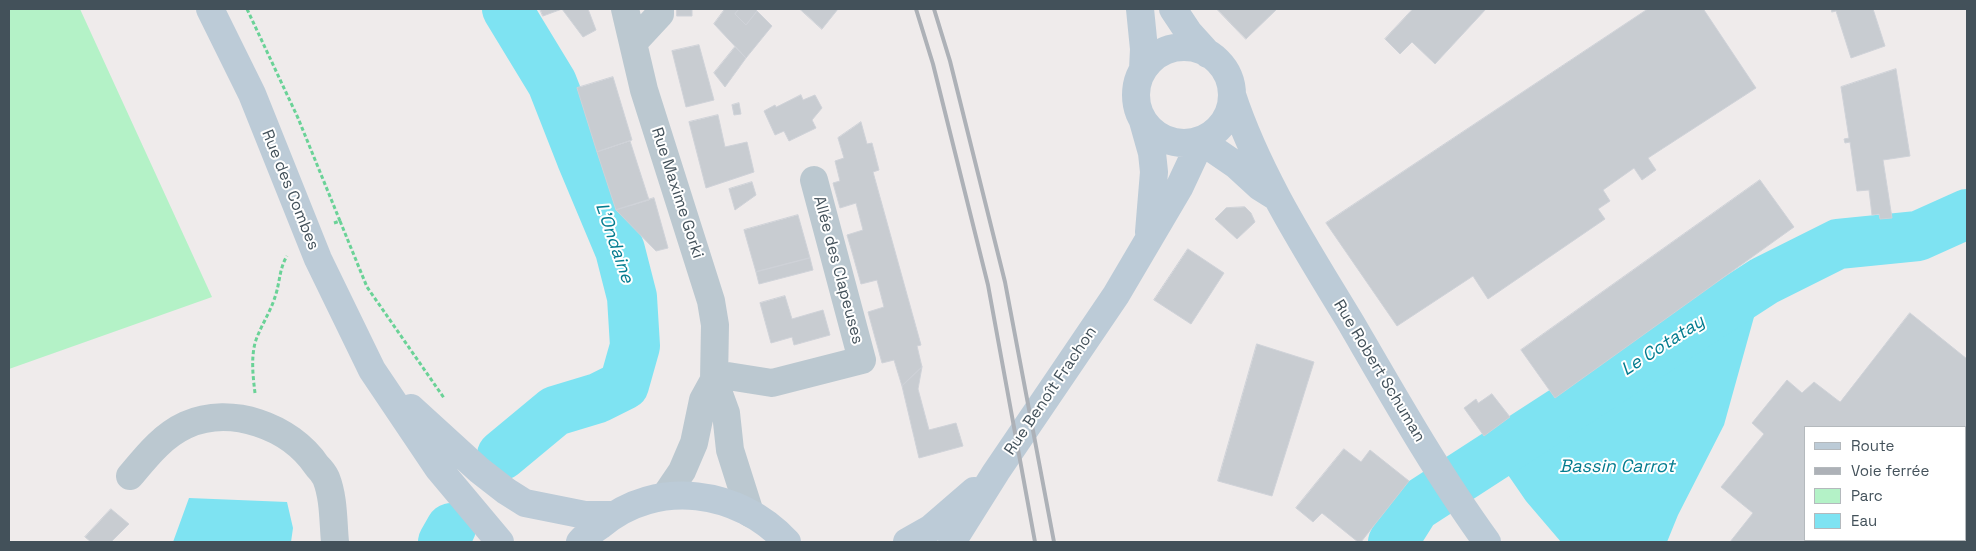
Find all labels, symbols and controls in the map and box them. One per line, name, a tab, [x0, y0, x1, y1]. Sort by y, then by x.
street label: Rue Maxime Gorki	[647, 125, 707, 261]
street label: Rue des Combes	[257, 127, 323, 253]
street label: Allée des Clapeuses	[809, 194, 867, 346]
water label: L'Ondaine	[590, 200, 638, 286]
street label: Rue Robert Schuman	[1329, 296, 1429, 446]
water label: Le Cotatay	[1617, 311, 1709, 381]
street label: Rue Benoît Frachon	[1001, 323, 1101, 459]
legend	[1804, 426, 1966, 541]
text: Route	[1851, 436, 1894, 455]
water label: Bassin Carrot	[1559, 456, 1675, 478]
text: Voie ferrée	[1851, 461, 1929, 480]
text: Parc	[1851, 486, 1883, 505]
text: Eau	[1851, 511, 1877, 530]

